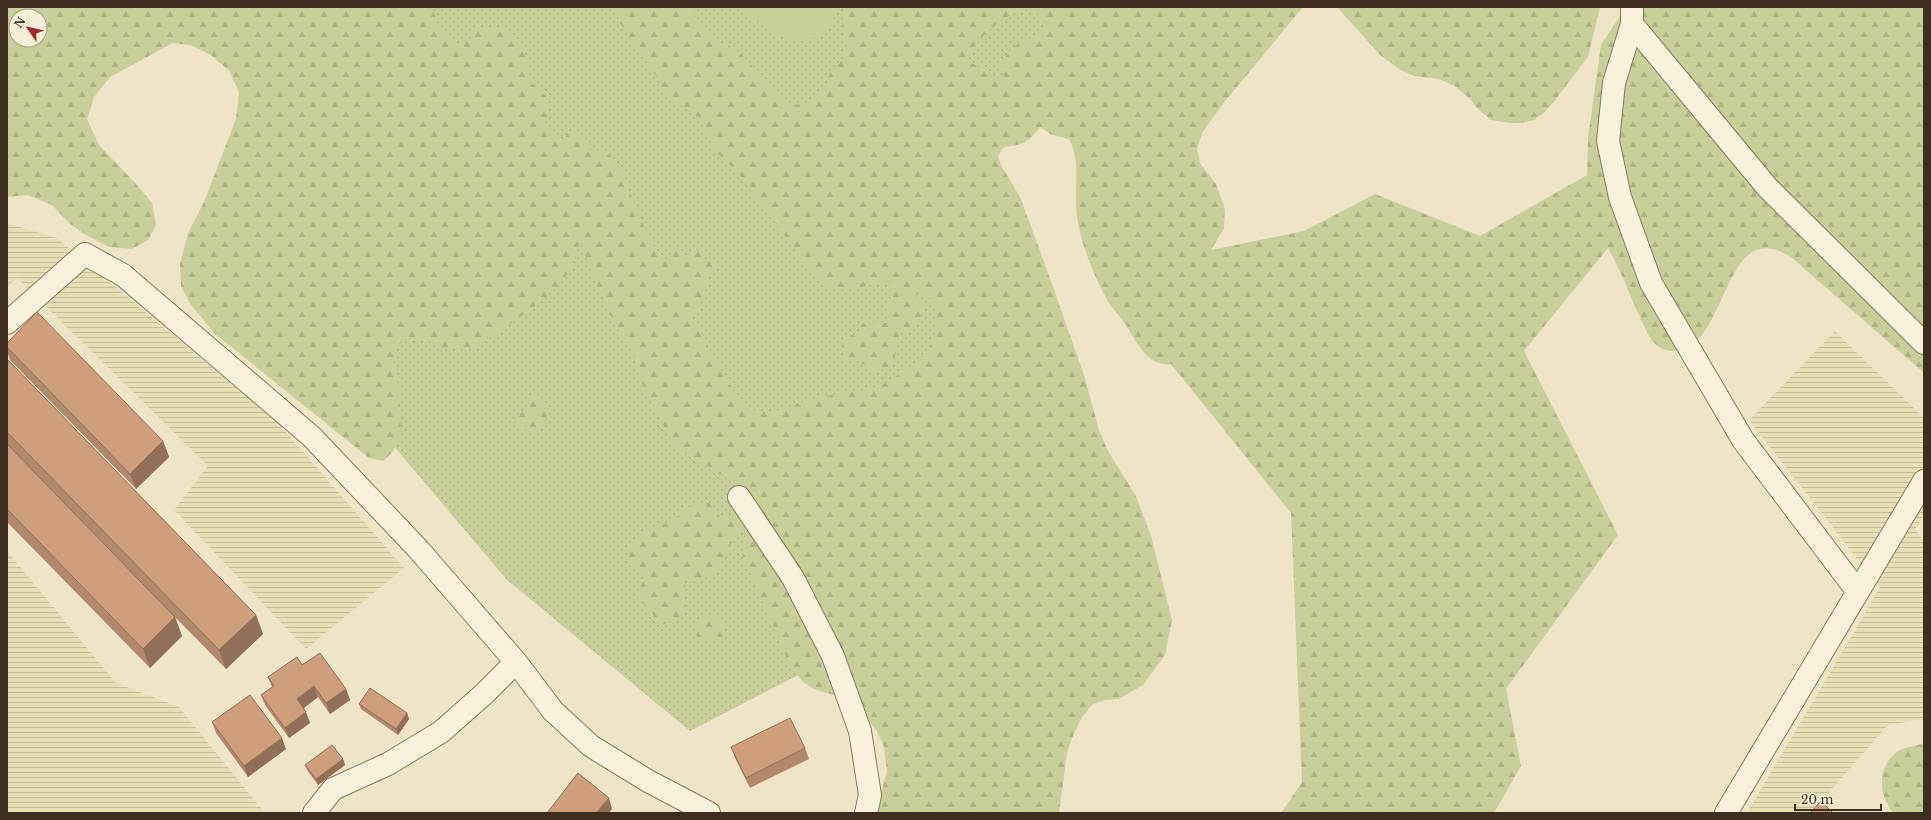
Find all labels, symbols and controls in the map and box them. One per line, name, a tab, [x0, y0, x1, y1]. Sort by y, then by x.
north arrow	[8, 8, 48, 48]
text: N	[11, 14, 29, 31]
scale bar	[1795, 786, 1881, 812]
text: 20 m	[1801, 792, 1833, 807]

